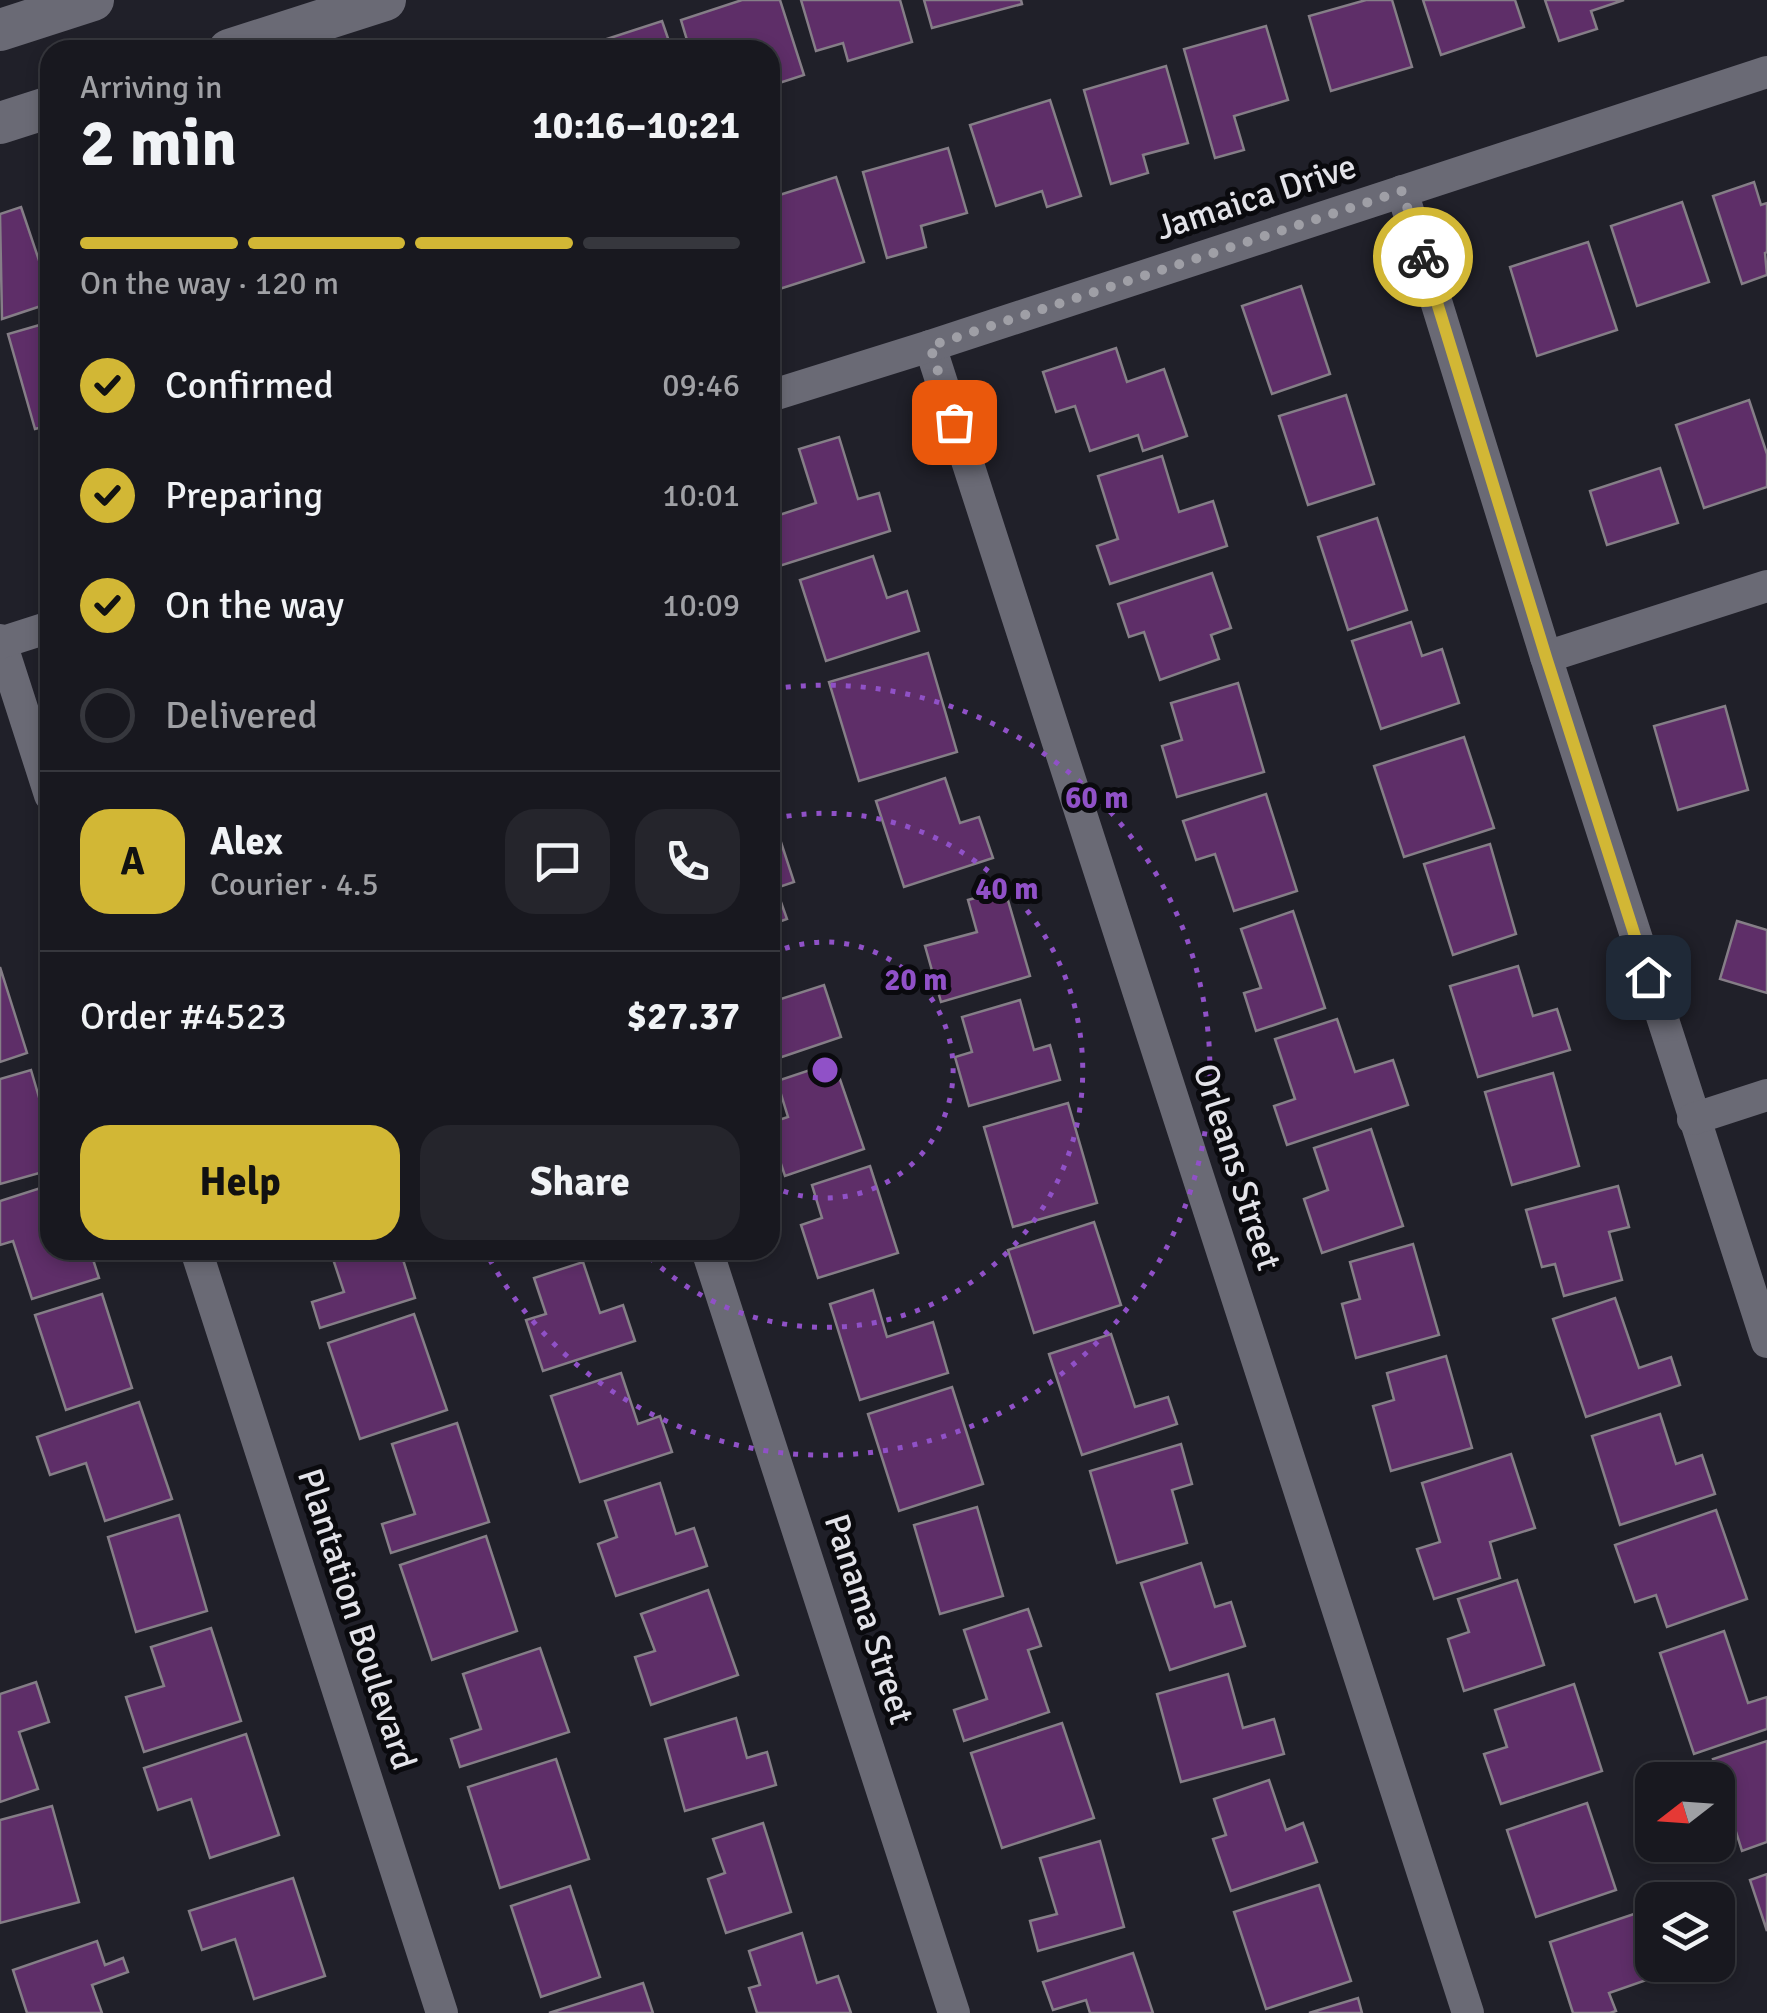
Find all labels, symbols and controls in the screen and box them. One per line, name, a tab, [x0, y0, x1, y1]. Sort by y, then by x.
text: Arriving in	[80, 68, 222, 107]
text: 10:16–10:21	[532, 102, 740, 149]
text: 2 min	[80, 104, 237, 184]
street label: Jamaica Drive	[1150, 144, 1362, 250]
courier	[1373, 207, 1473, 307]
icon: bike	[1396, 230, 1451, 285]
text: On the way · 120 m	[80, 264, 339, 303]
icon: check	[80, 358, 135, 413]
text: Confirmed	[165, 362, 334, 409]
text: 09:46	[662, 366, 740, 405]
pin	[912, 380, 997, 465]
icon: bag	[927, 395, 982, 450]
icon: check	[80, 468, 135, 523]
text: Preparing	[165, 472, 323, 519]
text: 10:01	[662, 476, 740, 515]
icon: check	[80, 578, 135, 633]
text: On the way	[165, 582, 344, 629]
text: 10:09	[662, 586, 740, 625]
text: Delivered	[165, 692, 318, 739]
text: 60 m	[1065, 780, 1129, 817]
button: chat	[505, 809, 610, 914]
button: phone	[635, 809, 740, 914]
text: Alex	[210, 818, 283, 865]
text: A	[120, 838, 145, 885]
text: Courier · 4.5	[210, 865, 379, 904]
text: 40 m	[975, 871, 1039, 908]
pin	[1606, 935, 1691, 1020]
icon: home	[1621, 950, 1676, 1005]
text: 20 m	[884, 962, 948, 999]
text: Order #4523	[80, 993, 287, 1040]
text: $27.37	[627, 993, 740, 1040]
centre of rings	[807, 1052, 843, 1088]
street label: Orleans Street	[1183, 1058, 1291, 1276]
button: Help	[80, 1125, 400, 1240]
button: Share	[420, 1125, 740, 1240]
street label: Plantation Boulevard	[288, 1463, 426, 1775]
street label: Panama Street	[815, 1509, 923, 1729]
north arrow	[1635, 1762, 1735, 1862]
map controls	[1635, 1762, 1735, 1982]
button: layers	[1635, 1882, 1735, 1982]

